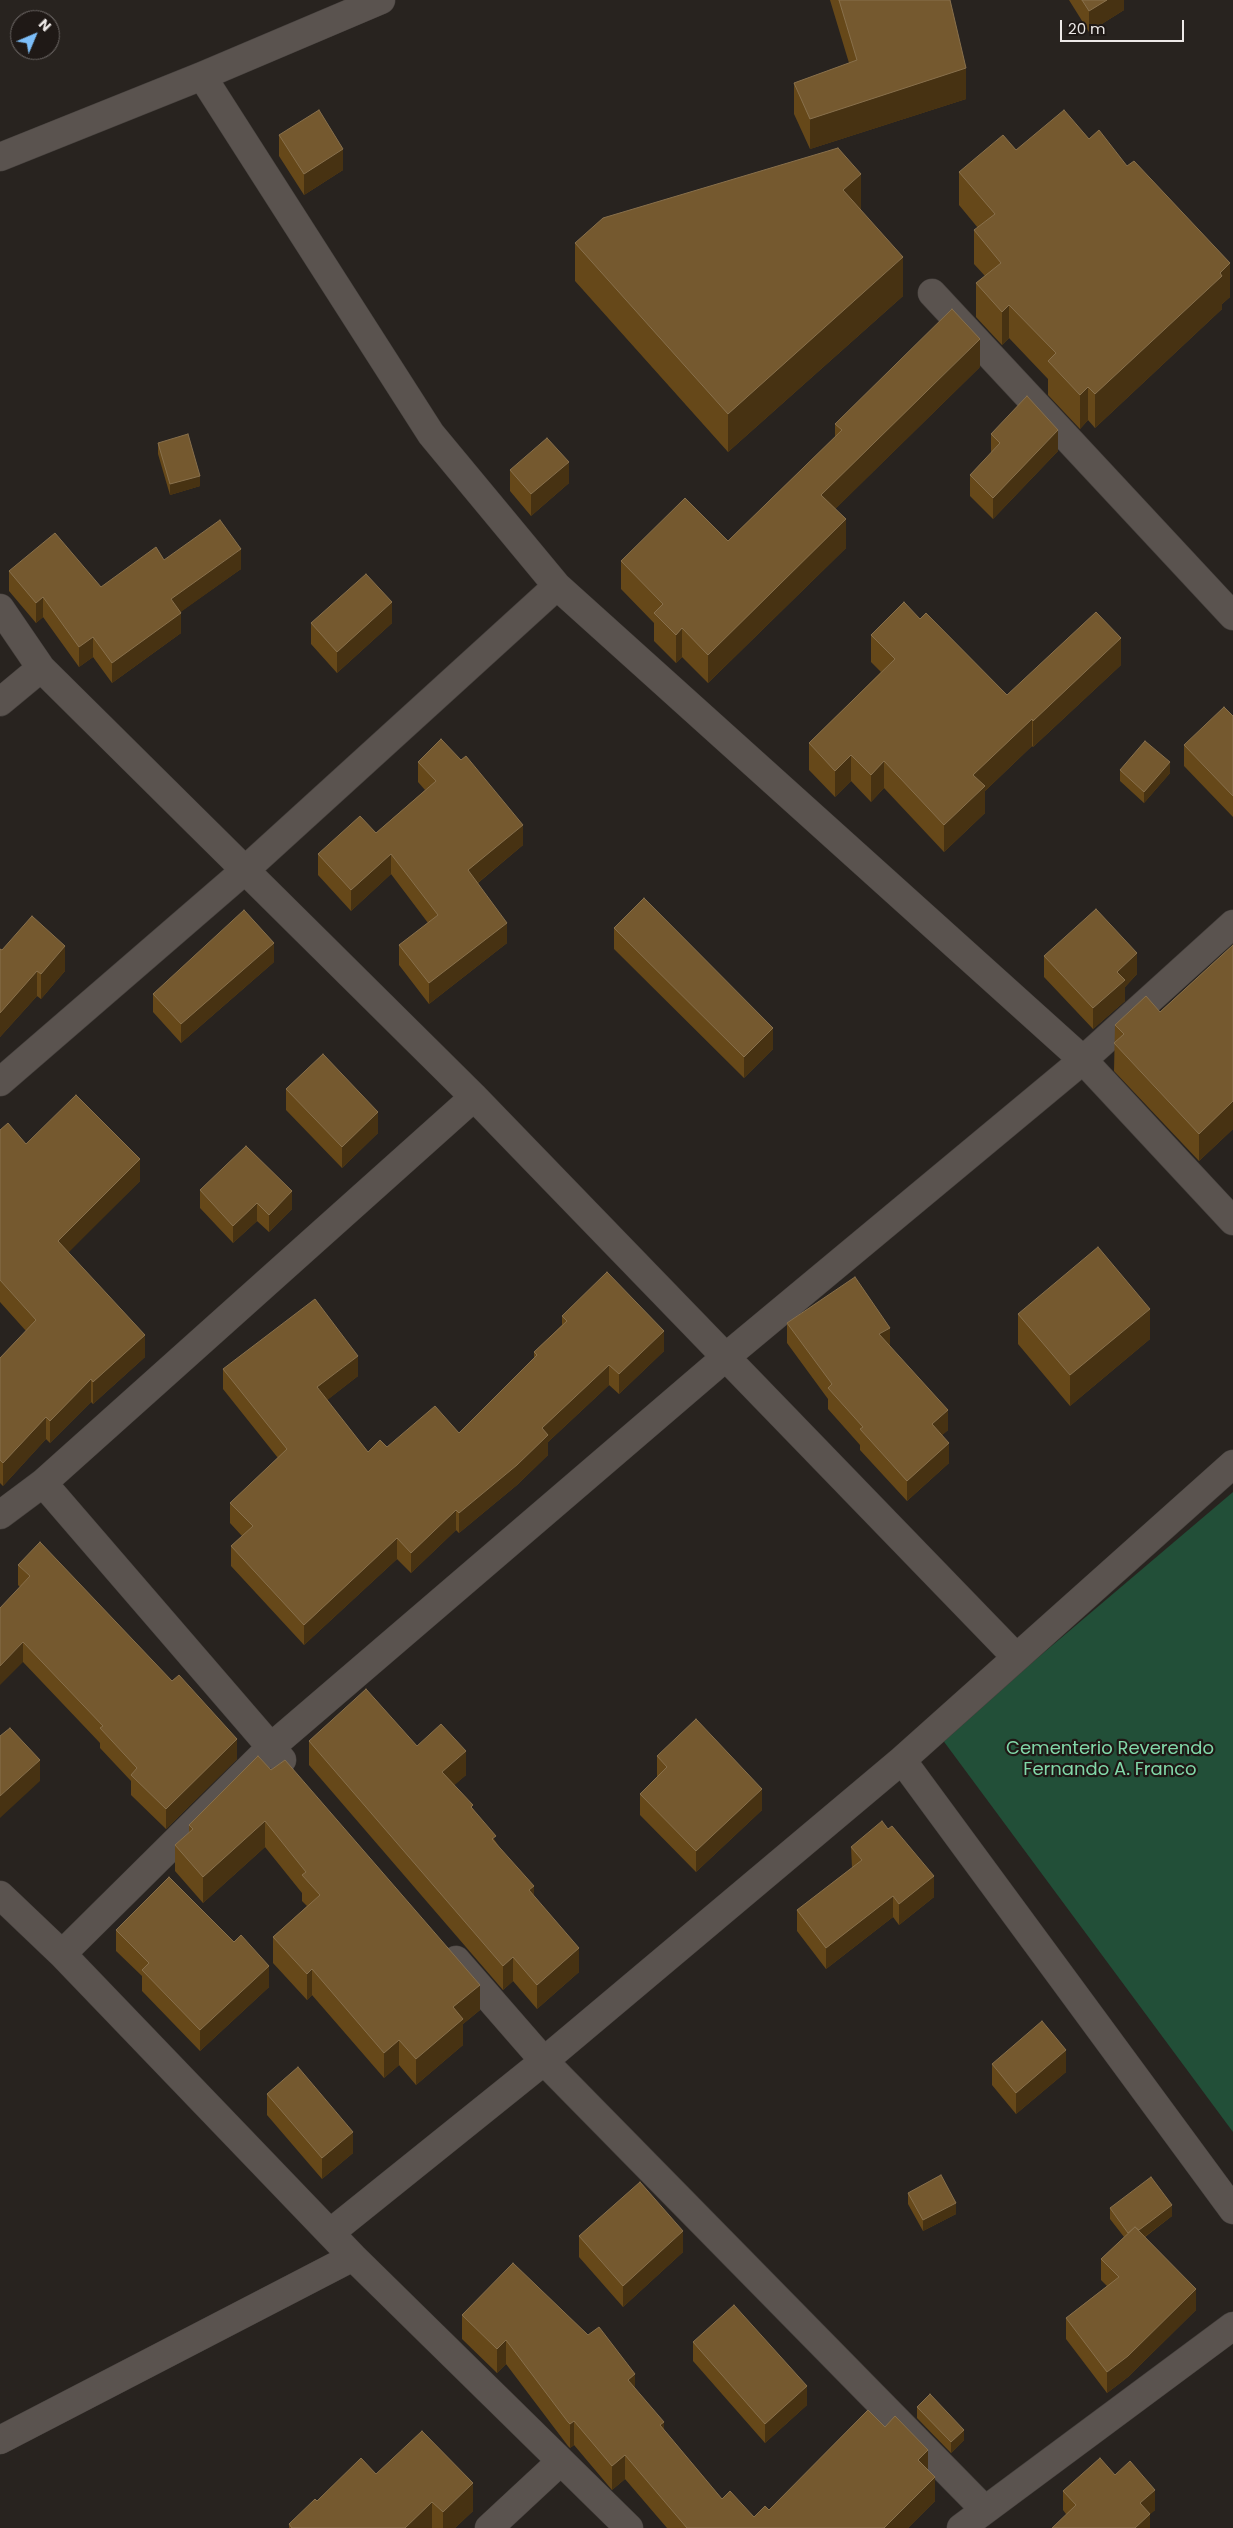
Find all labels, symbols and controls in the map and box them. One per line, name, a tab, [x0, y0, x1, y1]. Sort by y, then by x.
north arrow	[10, 10, 60, 60]
scale bar	[1063, 10, 1187, 42]
text: N	[34, 14, 56, 36]
text: 20 m	[1068, 18, 1106, 39]
park label: Cementerio Reverendo Fernando A. Franco	[1006, 1738, 1214, 1780]

